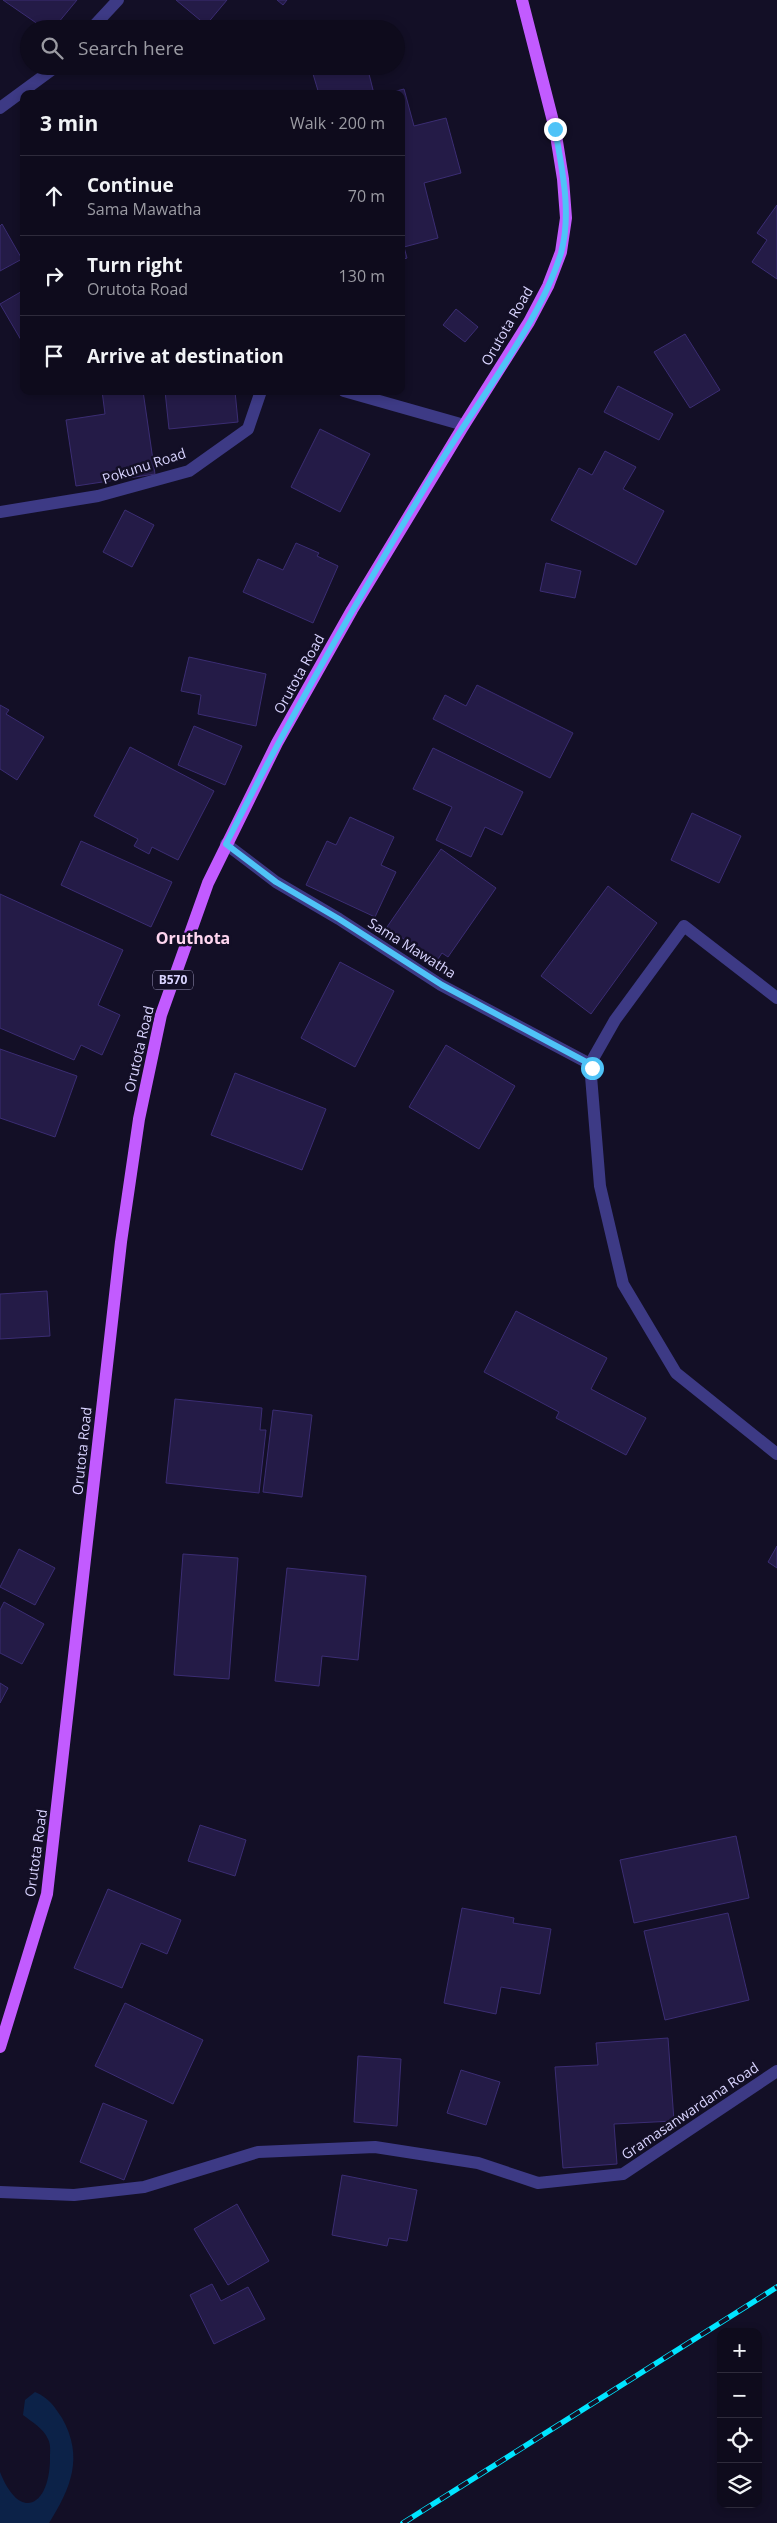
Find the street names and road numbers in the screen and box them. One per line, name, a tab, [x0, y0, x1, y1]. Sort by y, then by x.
street label: Orutota Road	[476, 283, 537, 369]
street label: Pokunu Road	[100, 443, 188, 488]
street label: Orutota Road	[269, 630, 328, 717]
street label: Sama Mawatha	[365, 913, 460, 982]
road number: B570	[153, 970, 193, 990]
street label: Orutota Road	[119, 1004, 158, 1094]
street label: Orutota Road	[67, 1406, 96, 1496]
street label: Orutota Road	[20, 1808, 51, 1898]
street label: Gramasanwardana Road	[617, 2058, 762, 2164]

